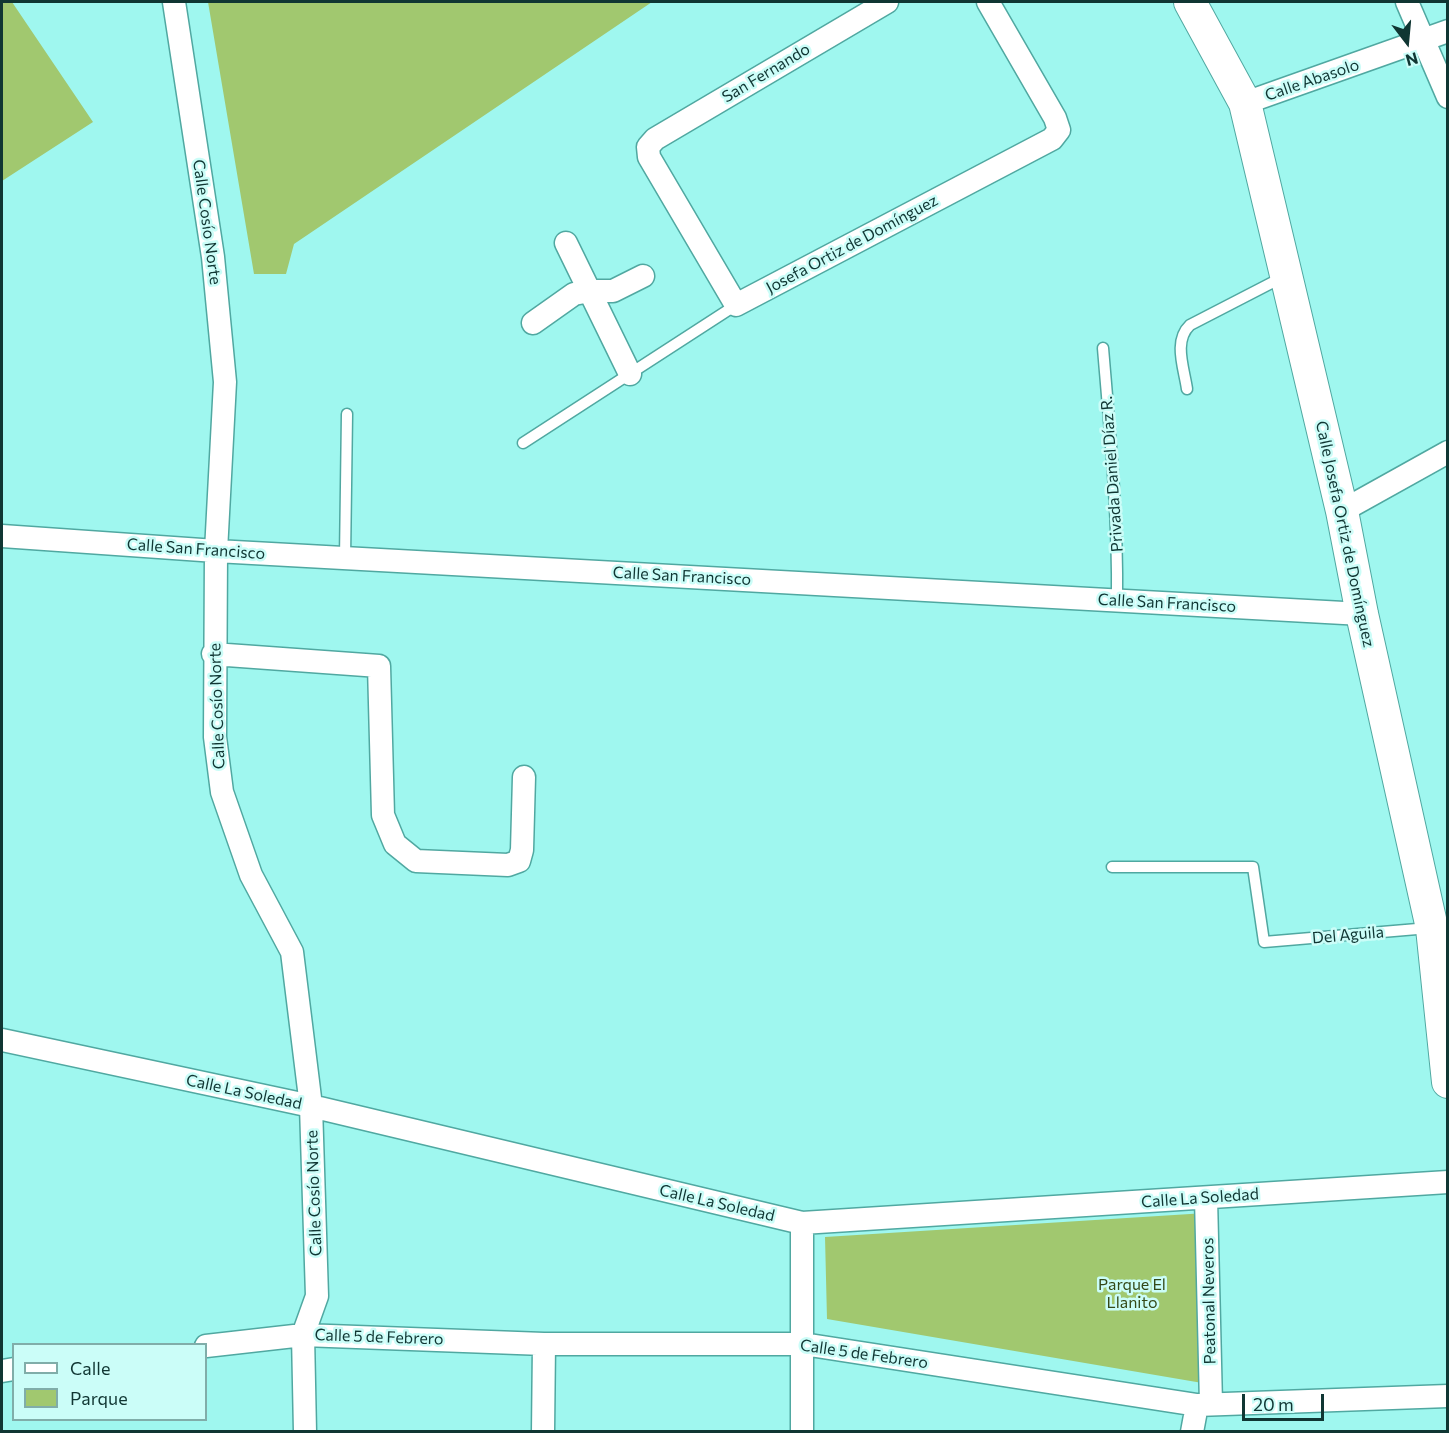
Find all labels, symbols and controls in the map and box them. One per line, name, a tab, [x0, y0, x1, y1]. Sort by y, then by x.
north arrow	[1377, 12, 1437, 72]
street label: San Fernando	[719, 39, 813, 107]
text: N	[1404, 49, 1420, 71]
street label: Calle Abasolo	[1262, 55, 1362, 105]
street label: Calle Cosío Norte	[189, 158, 225, 286]
street label: Josefa Ortiz de Domínguez	[763, 191, 941, 297]
street label: Privada Daniel Díaz R.	[1097, 395, 1127, 553]
street label: Calle Josefa Ortiz de Domínguez	[1312, 419, 1378, 649]
street label: Calle San Francisco	[126, 535, 266, 563]
street label: Calle San Francisco	[612, 563, 752, 589]
street label: Calle San Francisco	[1097, 590, 1237, 616]
street label: Calle Cosío Norte	[205, 643, 229, 769]
street label: Del Aguila	[1311, 922, 1385, 948]
street label: Calle La Soledad	[184, 1070, 304, 1114]
street label: Calle Cosío Norte	[302, 1130, 326, 1256]
street label: Calle La Soledad	[657, 1180, 777, 1226]
street label: Calle La Soledad	[1141, 1184, 1259, 1212]
street label: Peatonal Neveros	[1198, 1237, 1220, 1365]
park label: Parque El Llanito	[1098, 1275, 1166, 1313]
street label: Calle 5 de Febrero	[314, 1325, 444, 1349]
street label: Calle 5 de Febrero	[799, 1336, 929, 1372]
legend	[12, 1343, 207, 1421]
text: Calle	[70, 1357, 110, 1379]
scale bar	[1245, 1382, 1328, 1420]
text: Parque	[70, 1387, 128, 1409]
text: 20 m	[1253, 1393, 1294, 1415]

